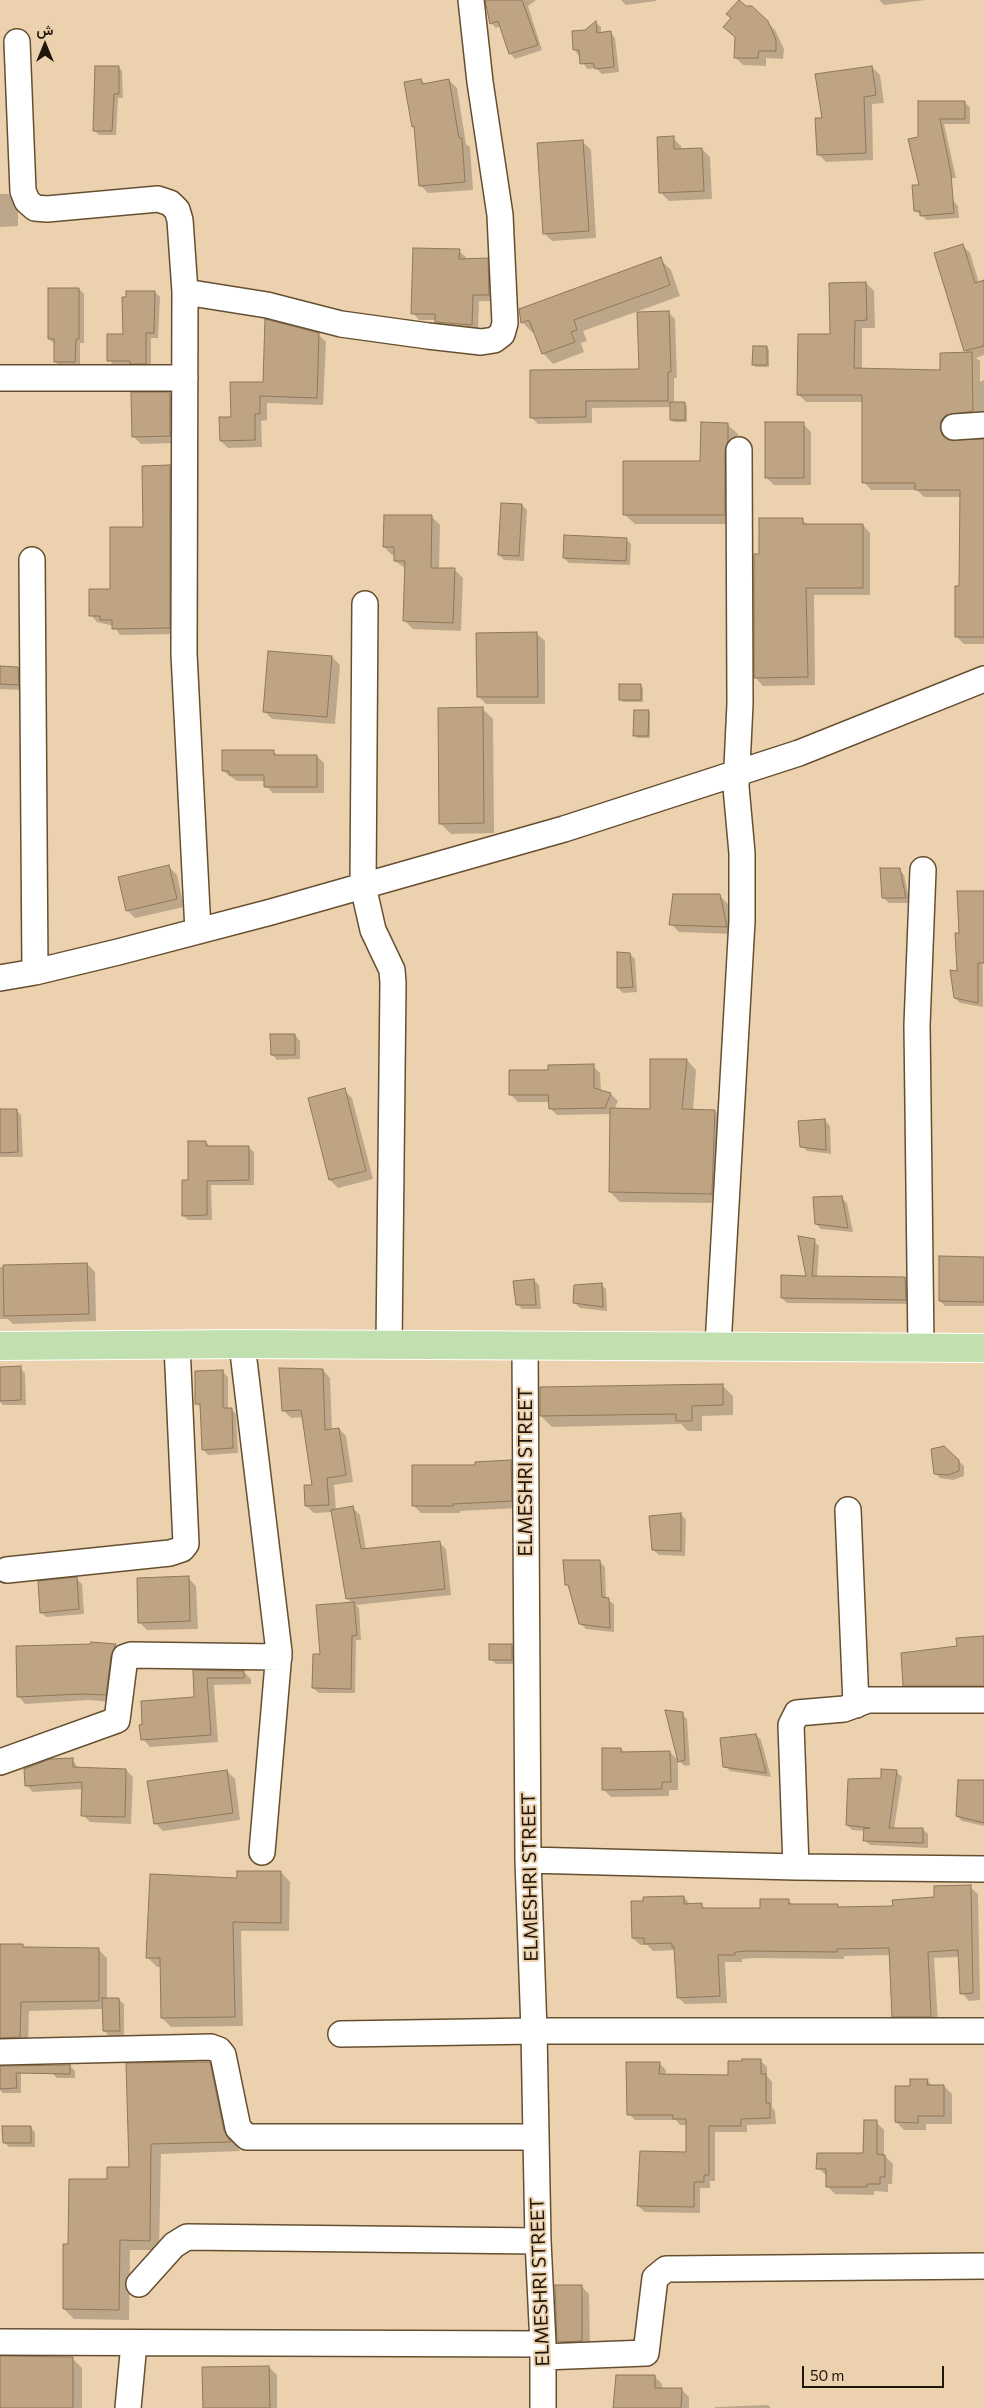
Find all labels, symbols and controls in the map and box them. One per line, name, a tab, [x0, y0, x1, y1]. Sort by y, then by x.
north arrow	[20, 20, 70, 70]
text: ش	[37, 21, 53, 38]
street label: ELMESHRI STREET	[515, 1387, 537, 1557]
street label: ELMESHRI STREET	[517, 1792, 543, 1962]
street label: ELMESHRI STREET	[526, 2197, 554, 2367]
scale bar	[804, 2356, 946, 2388]
text: 50 m	[810, 2366, 844, 2384]

